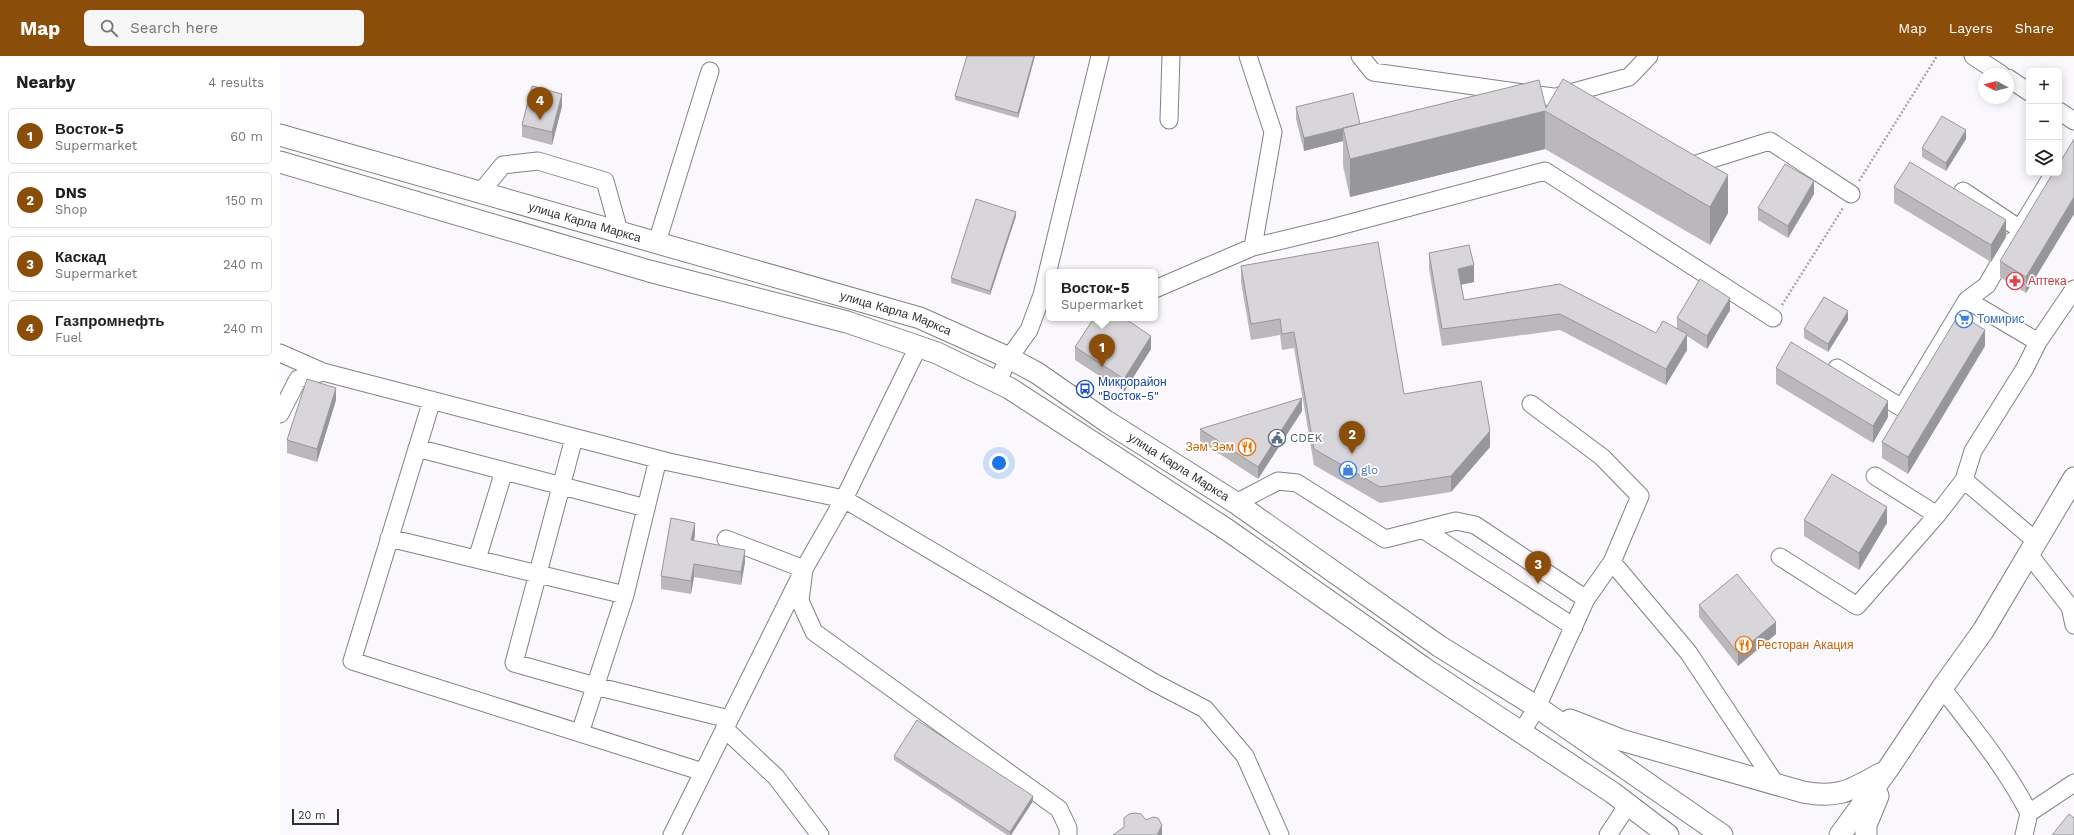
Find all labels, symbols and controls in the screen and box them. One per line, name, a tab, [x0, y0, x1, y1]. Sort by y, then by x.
search box	[84, 10, 364, 46]
text: Map	[20, 17, 60, 40]
icon: search	[98, 17, 120, 39]
text: Search here	[130, 19, 218, 37]
text: Map	[1898, 20, 1927, 36]
text: Layers	[1949, 20, 1993, 36]
text: Share	[2015, 20, 2054, 36]
north arrow	[1978, 68, 2014, 104]
map controls	[2026, 68, 2062, 176]
button: +	[2026, 68, 2062, 104]
text: Nearby	[16, 72, 75, 92]
text: 4 results	[208, 75, 264, 90]
pin: 4	[527, 87, 553, 120]
button: −	[2026, 104, 2062, 140]
text: Восток-5	[55, 120, 124, 138]
text: 1	[27, 129, 33, 144]
text: 60 m	[230, 129, 263, 144]
text: Supermarket	[55, 138, 137, 153]
button: layers	[2026, 140, 2062, 176]
text: DNS	[55, 184, 87, 202]
text: 2	[26, 193, 34, 208]
text: 150 m	[225, 193, 263, 208]
street label: улица Карла Маркса	[527, 199, 643, 245]
text: Shop	[55, 202, 87, 217]
text: Каскад	[55, 248, 106, 266]
text: 3	[26, 257, 34, 272]
text: 240 m	[223, 257, 263, 272]
text: Supermarket	[55, 266, 137, 281]
popup	[1046, 269, 1158, 321]
pharmacy icon: Аптека	[2005, 271, 2025, 291]
place label: Аптека	[2028, 274, 2067, 288]
text: Восток-5	[1061, 279, 1130, 297]
street label: улица Карла Маркса	[838, 288, 954, 338]
text: Supermarket	[1061, 297, 1143, 312]
supermarket icon: Томирис	[1954, 309, 1974, 329]
text: Газпромнефть	[55, 312, 164, 330]
place label: Томирис	[1977, 312, 2024, 326]
text: 4	[26, 321, 34, 336]
text: 240 m	[223, 321, 263, 336]
text: Fuel	[55, 330, 82, 345]
pin: 1	[1089, 334, 1115, 367]
place label: Микрорайон "Восток-5"	[1098, 375, 1167, 403]
bus stop icon: Микрорайон "Восток-5"	[1075, 379, 1095, 399]
pin: 2	[1339, 421, 1365, 454]
public building icon: CDEK	[1267, 428, 1287, 448]
street label: улица Карла Маркса	[1126, 430, 1232, 504]
place label: CDEK	[1290, 431, 1323, 445]
restaurant icon: Зәм Зәм	[1237, 437, 1257, 457]
place label: Зәм Зәм	[1186, 440, 1234, 454]
your location	[989, 453, 1009, 473]
shop icon: glo	[1338, 460, 1358, 480]
place label: glo	[1361, 463, 1378, 477]
pin: 3	[1525, 551, 1551, 584]
restaurant icon: Ресторан Акация	[1734, 635, 1754, 655]
place label: Ресторан Акация	[1757, 638, 1854, 652]
scale bar	[292, 807, 339, 826]
text: 20 m	[298, 809, 326, 822]

